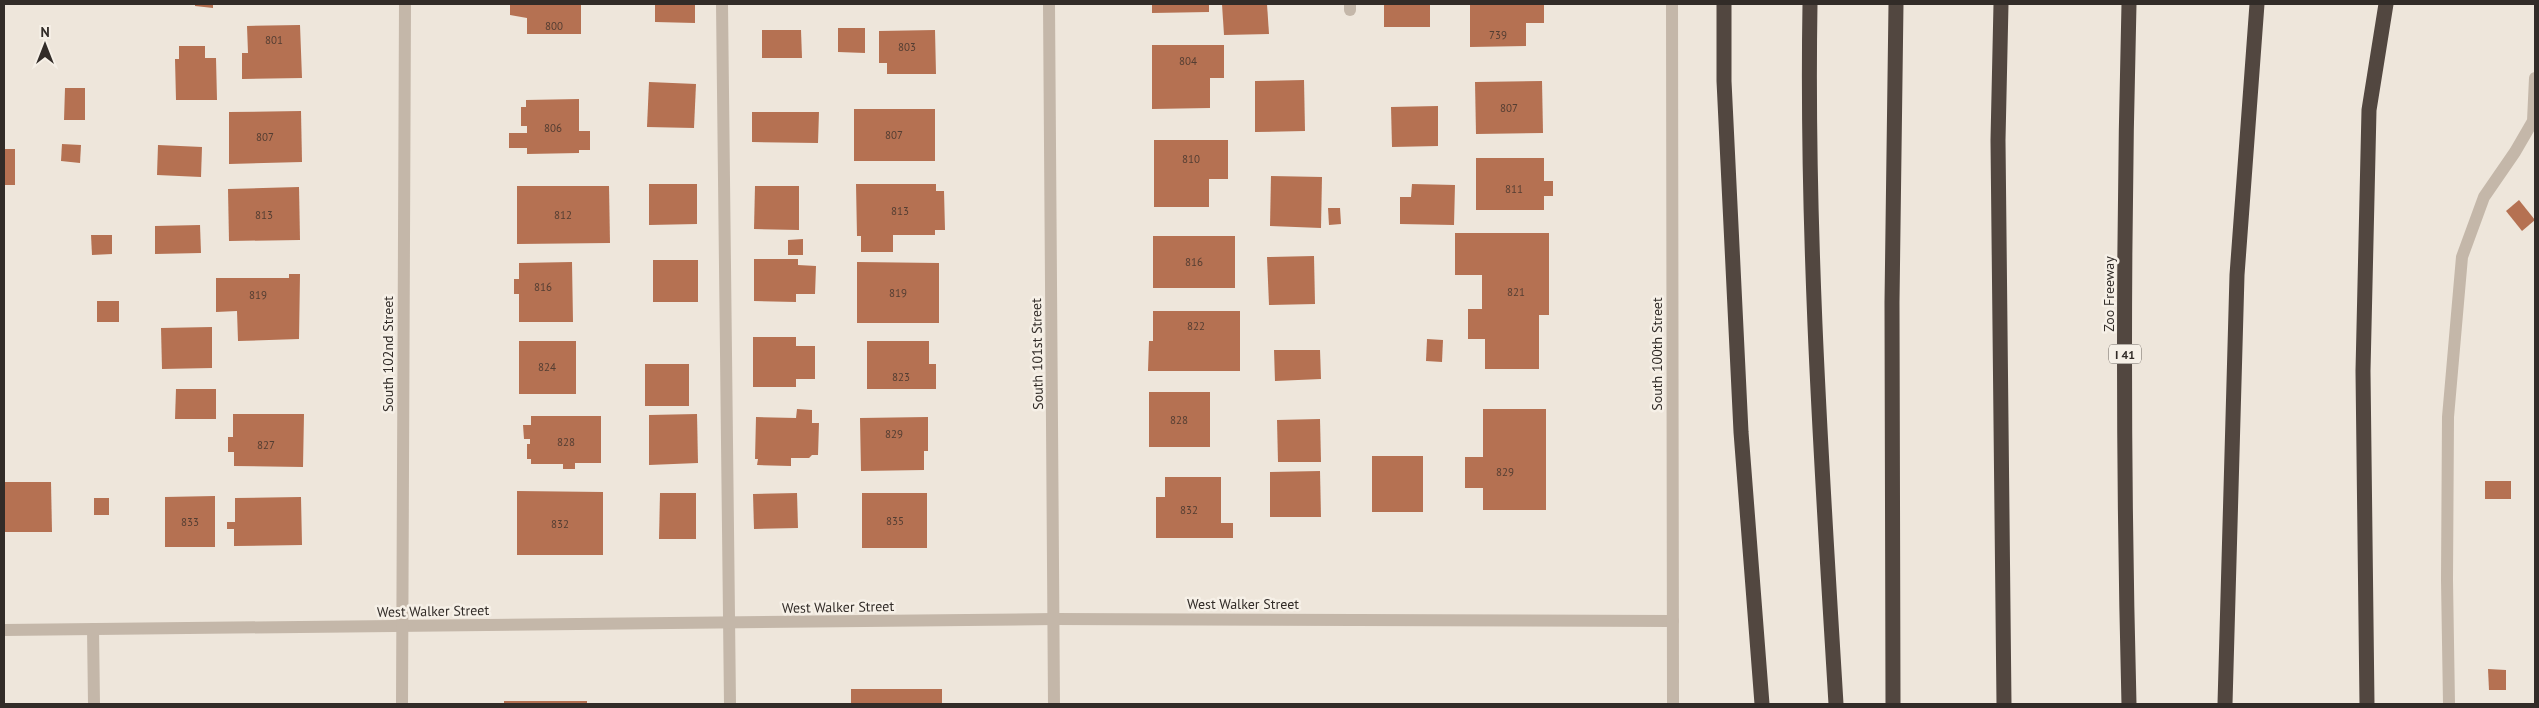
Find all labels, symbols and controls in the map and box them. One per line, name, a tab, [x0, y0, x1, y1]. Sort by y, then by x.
house number: 800	[545, 19, 563, 33]
north arrow	[20, 20, 70, 70]
text: N	[40, 23, 50, 41]
house number: 739	[1489, 28, 1507, 42]
house number: 801	[265, 33, 283, 47]
house number: 803	[898, 40, 916, 54]
house number: 804	[1179, 54, 1197, 68]
house number: 807	[1500, 101, 1518, 115]
house number: 806	[544, 121, 562, 135]
house number: 807	[885, 128, 903, 142]
house number: 807	[256, 130, 274, 144]
house number: 810	[1182, 152, 1200, 166]
house number: 811	[1505, 182, 1523, 196]
house number: 813	[891, 204, 909, 218]
house number: 813	[255, 208, 273, 222]
house number: 812	[554, 208, 572, 222]
house number: 816	[1185, 255, 1203, 269]
street label: Zoo Freeway	[2100, 256, 2118, 332]
house number: 816	[534, 280, 552, 294]
house number: 821	[1507, 285, 1525, 299]
house number: 819	[889, 286, 907, 300]
house number: 819	[249, 288, 267, 302]
street label: South 102nd Street	[379, 296, 397, 412]
street label: South 100th Street	[1648, 297, 1666, 411]
street label: South 101st Street	[1027, 298, 1047, 410]
house number: 822	[1187, 319, 1205, 333]
road number: I 41	[2109, 344, 2141, 364]
house number: 824	[538, 360, 556, 374]
house number: 823	[892, 370, 910, 384]
house number: 828	[1170, 413, 1188, 427]
house number: 829	[885, 427, 903, 441]
house number: 828	[557, 435, 575, 449]
house number: 827	[257, 438, 275, 452]
house number: 829	[1496, 465, 1514, 479]
house number: 832	[1180, 503, 1198, 517]
house number: 835	[886, 514, 904, 528]
house number: 833	[181, 515, 199, 529]
house number: 832	[551, 517, 569, 531]
street label: West Walker Street	[1187, 595, 1299, 613]
street label: West Walker Street	[782, 597, 894, 617]
street label: West Walker Street	[377, 601, 489, 621]

